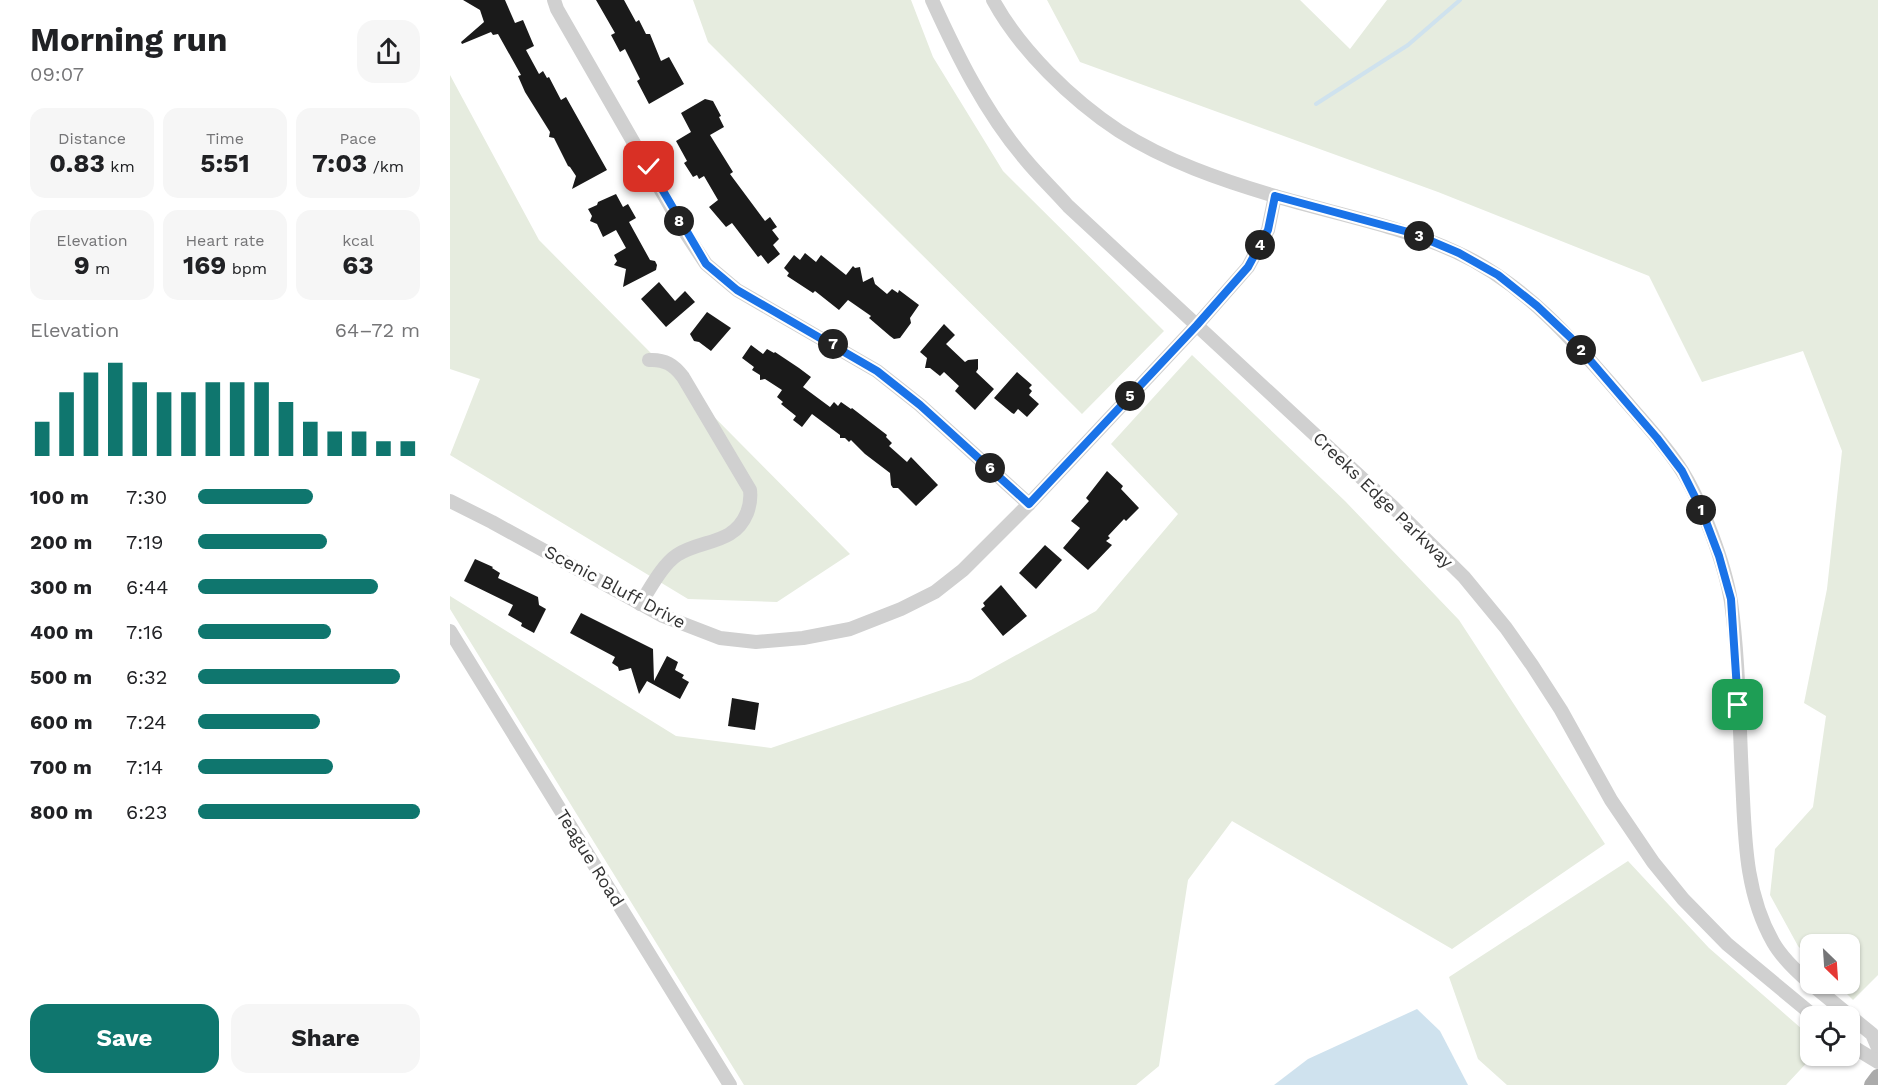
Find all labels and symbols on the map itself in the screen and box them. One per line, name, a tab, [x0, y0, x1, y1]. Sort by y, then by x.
pin	[623, 141, 674, 192]
pin: 8	[664, 206, 694, 236]
pin: 3	[1404, 221, 1434, 251]
pin: 4	[1245, 230, 1275, 260]
pin: 7	[818, 329, 848, 359]
pin: 2	[1566, 335, 1596, 365]
pin: 5	[1115, 381, 1145, 411]
street label: Creeks Edge Parkway	[1309, 427, 1458, 573]
pin: 6	[975, 453, 1005, 483]
pin: 1	[1686, 495, 1716, 525]
street label: Scenic Bluff Drive	[541, 540, 689, 633]
pin	[1712, 679, 1763, 730]
street label: Teague Road	[552, 805, 629, 910]
north arrow	[1800, 934, 1860, 994]

